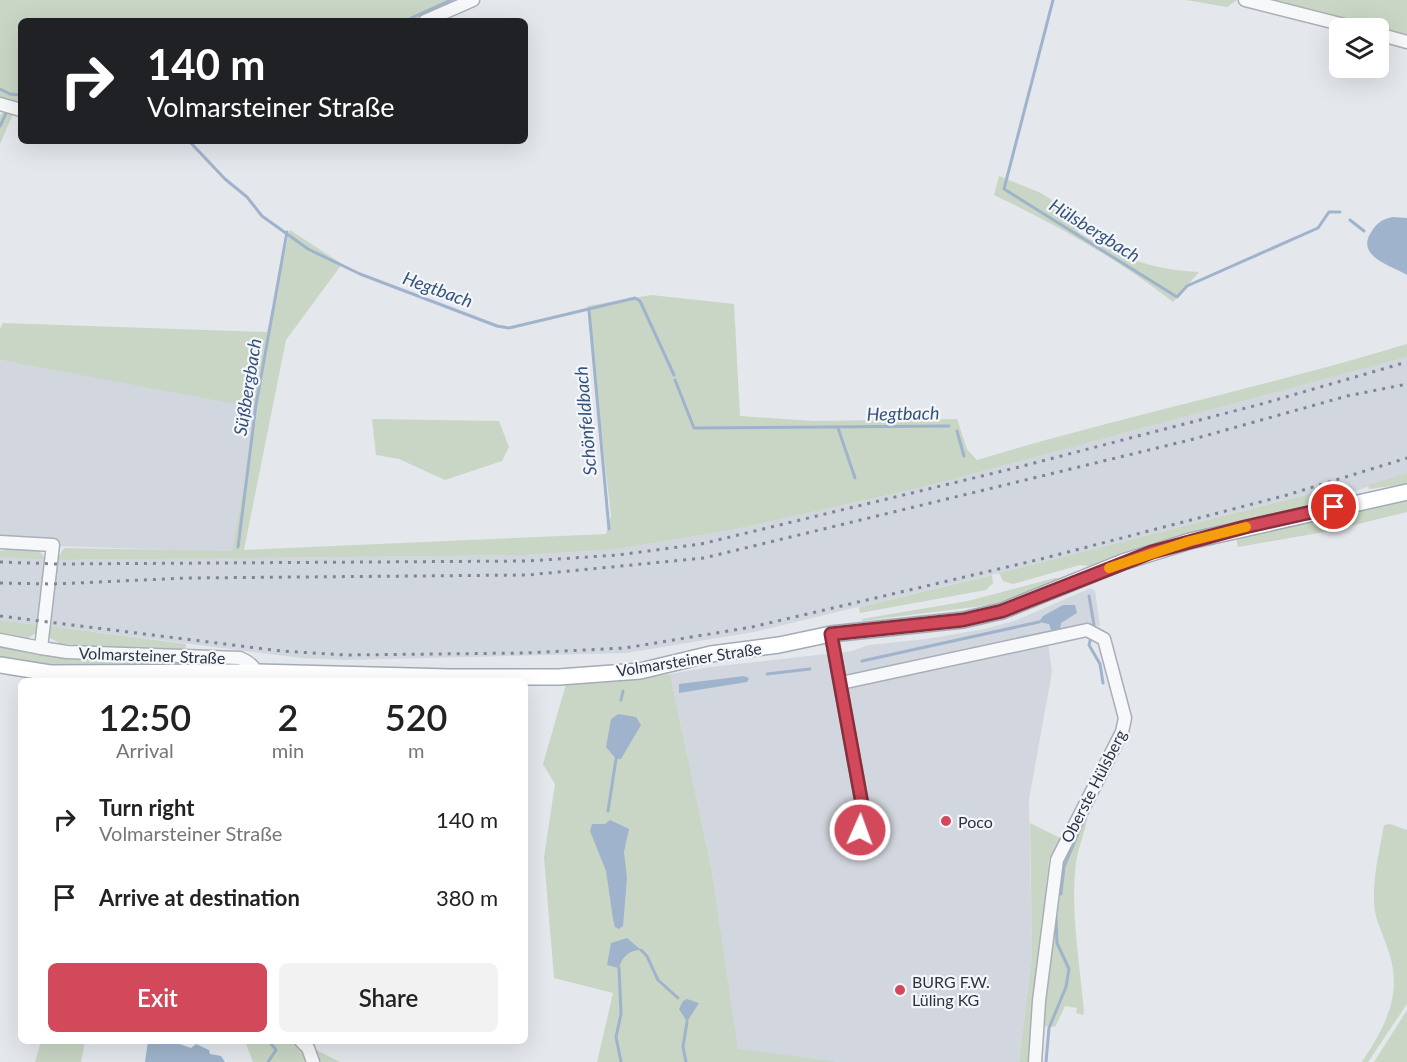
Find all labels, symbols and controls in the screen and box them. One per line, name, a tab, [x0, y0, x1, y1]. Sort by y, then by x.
map controls	[1329, 18, 1389, 78]
button: layers	[1329, 18, 1389, 78]
text: 140 m	[147, 39, 265, 89]
icon: right	[48, 42, 126, 120]
text: Volmarsteiner Straße	[147, 90, 395, 123]
water label: Hülsbergbach	[1046, 193, 1144, 267]
water label: Hegtbach	[400, 266, 476, 312]
water label: Süßbergbach	[228, 337, 266, 437]
water label: Schönfeldbach	[569, 365, 601, 477]
water label: Hegtbach	[866, 401, 940, 425]
pin	[1308, 481, 1359, 532]
icon: arrive	[1317, 490, 1350, 523]
street label: Volmarsteiner Straße	[615, 638, 763, 680]
street label: Volmarsteiner Straße	[78, 643, 226, 667]
text: 12:50	[99, 695, 191, 739]
text: 2	[278, 695, 298, 739]
text: 520	[385, 695, 447, 739]
street label: Oberste Hülsberg	[1056, 726, 1130, 846]
text: Arrival	[116, 738, 174, 762]
text: min	[272, 738, 304, 762]
text: m	[408, 738, 424, 762]
text: Turn right	[99, 794, 194, 821]
position arrow	[828, 798, 892, 862]
icon: right	[48, 803, 81, 836]
text: 140 m	[436, 806, 498, 833]
place label: Poco	[958, 812, 993, 831]
marker: Poco	[939, 814, 953, 828]
text: Volmarsteiner Straße	[99, 821, 282, 845]
icon: arrive	[48, 881, 81, 914]
text: Arrive at destination	[99, 884, 300, 911]
text: 380 m	[436, 884, 498, 911]
button: Exit	[48, 963, 267, 1032]
button: Share	[279, 963, 498, 1032]
place label: BURG F.W. Lüling KG	[912, 972, 990, 1009]
marker: BURG F.W. Lüling KG	[893, 983, 907, 997]

